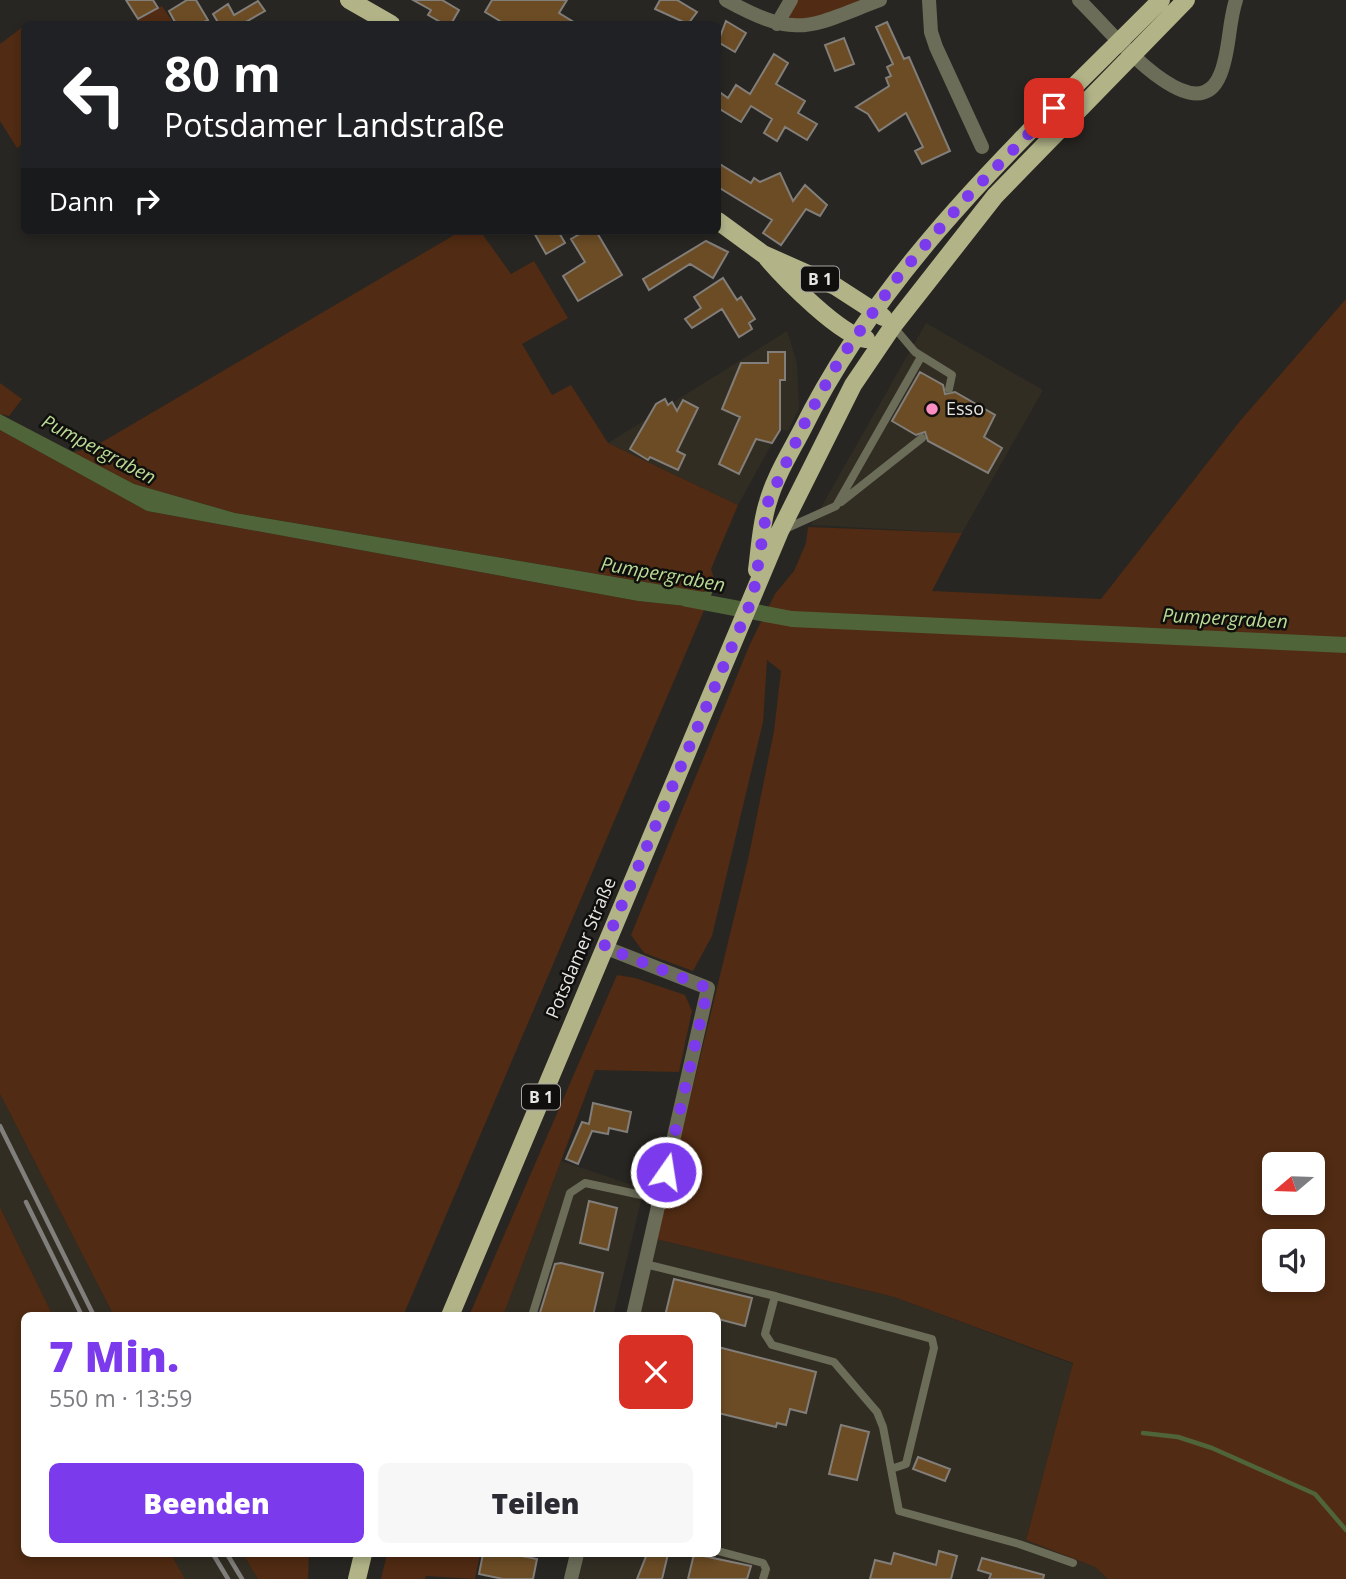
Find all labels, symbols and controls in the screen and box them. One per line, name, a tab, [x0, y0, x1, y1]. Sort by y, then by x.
text: 80 m	[164, 40, 281, 106]
icon: left	[49, 49, 140, 140]
pin	[1024, 78, 1084, 138]
icon: arrive	[1035, 89, 1073, 127]
text: Potsdamer Landstraße	[164, 103, 505, 146]
icon: right	[128, 182, 166, 220]
text: Dann	[49, 183, 114, 219]
road number: B 1	[801, 266, 839, 292]
place label: Esso	[946, 396, 984, 420]
marker: Esso	[924, 401, 940, 417]
water label: Pumpergraben	[37, 408, 161, 490]
water label: Pumpergraben	[599, 550, 727, 598]
water label: Pumpergraben	[1162, 602, 1288, 634]
street label: Potsdamer Straße	[539, 873, 621, 1022]
road number: B 1	[522, 1084, 560, 1110]
position arrow	[629, 1135, 703, 1209]
north arrow	[1262, 1152, 1325, 1214]
map controls	[1262, 1152, 1325, 1292]
button: sound	[1262, 1229, 1325, 1292]
text: 7 Min.	[49, 1327, 179, 1384]
button: close	[619, 1335, 693, 1409]
text: 550 m · 13:59	[49, 1382, 192, 1414]
button: Beenden	[49, 1463, 364, 1543]
button: Teilen	[378, 1463, 693, 1543]

